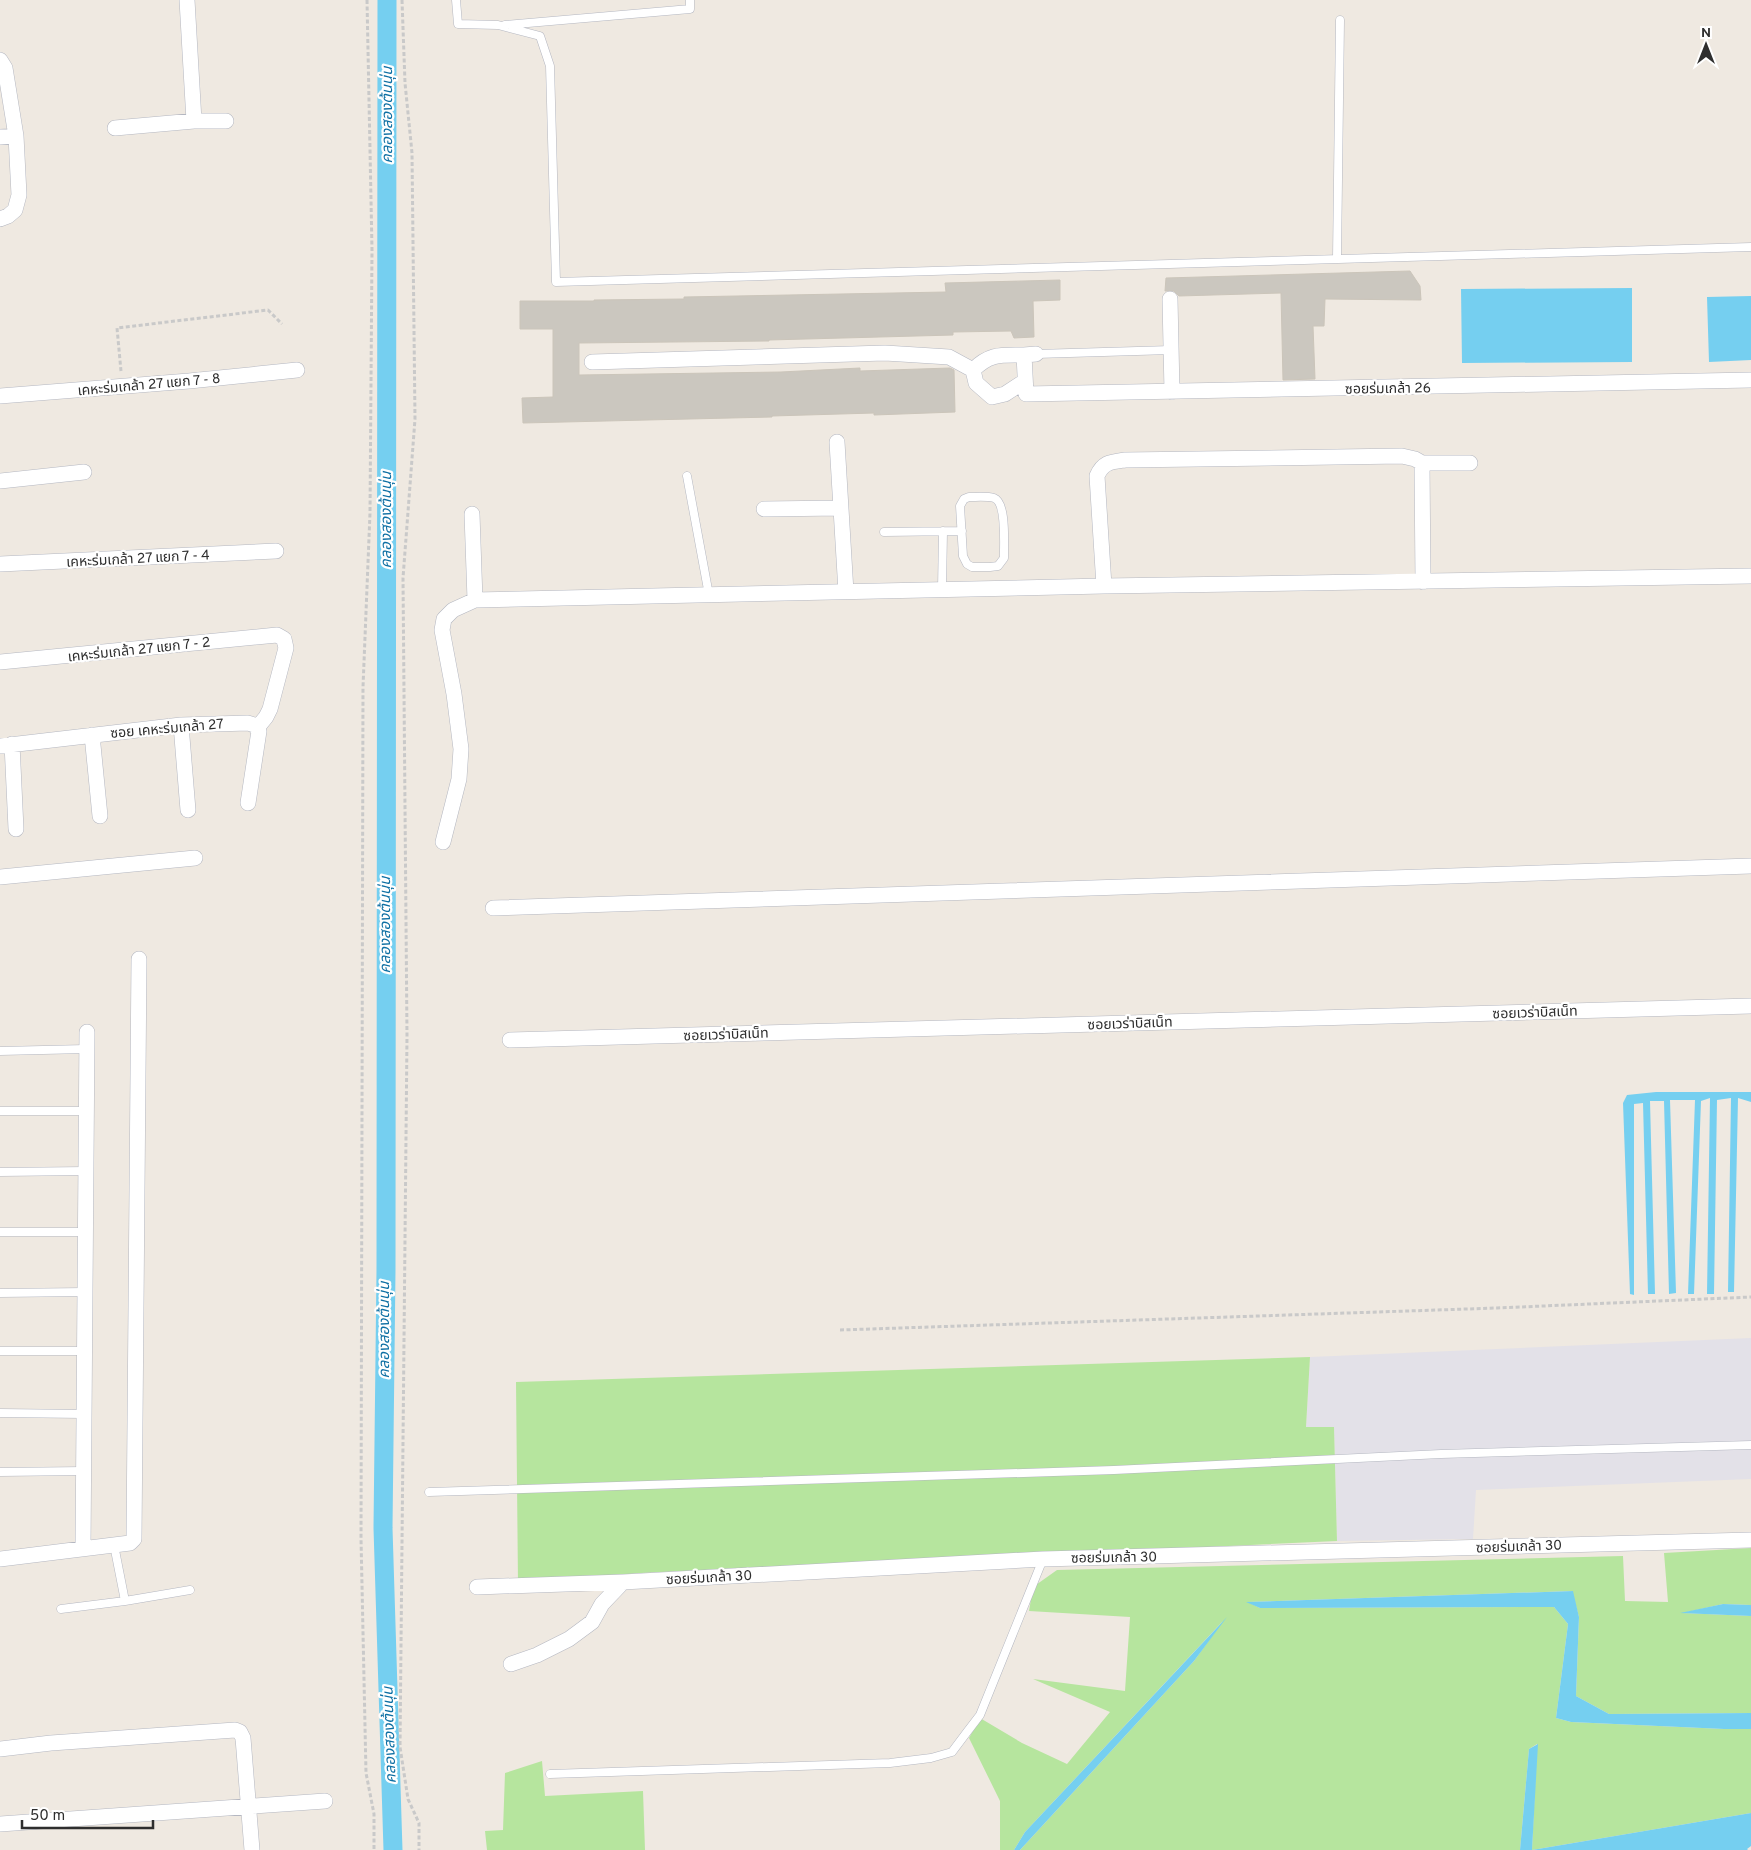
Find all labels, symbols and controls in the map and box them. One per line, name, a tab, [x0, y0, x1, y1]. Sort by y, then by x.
north arrow	[1681, 20, 1731, 70]
text: N	[1701, 25, 1711, 42]
water label: คลองสองต้นนุ่น	[379, 66, 398, 163]
street label: เคหะร่มเกล้า 27 แยก 7 - 8	[77, 370, 221, 400]
street label: ซอยร่มเกล้า 26	[1345, 379, 1431, 399]
water label: คลองสองต้นนุ่น	[378, 471, 397, 568]
street label: เคหะร่มเกล้า 27 แยก 7 - 4	[66, 546, 210, 572]
street label: เคหะร่มเกล้า 27 แยก 7 - 2	[67, 634, 211, 666]
street label: ซอย เคหะร่มเกล้า 27	[110, 715, 224, 743]
water label: คลองสองต้นนุ่น	[377, 876, 396, 973]
street label: ซอยเวร่าบิสเน็ท	[1492, 1003, 1578, 1023]
street label: ซอยเวร่าบิสเน็ท	[1087, 1014, 1173, 1034]
street label: ซอยเวร่าบิสเน็ท	[683, 1025, 769, 1045]
water label: คลองสองต้นนุ่น	[376, 1281, 395, 1378]
street label: ซอยร่มเกล้า 30	[1476, 1536, 1562, 1558]
street label: ซอยร่มเกล้า 30	[1071, 1548, 1157, 1568]
street label: ซอยร่มเกล้า 30	[665, 1567, 753, 1589]
water label: คลองสองต้นนุ่น	[379, 1685, 402, 1784]
scale bar	[22, 1798, 154, 1830]
text: 50 m	[30, 1807, 65, 1826]

